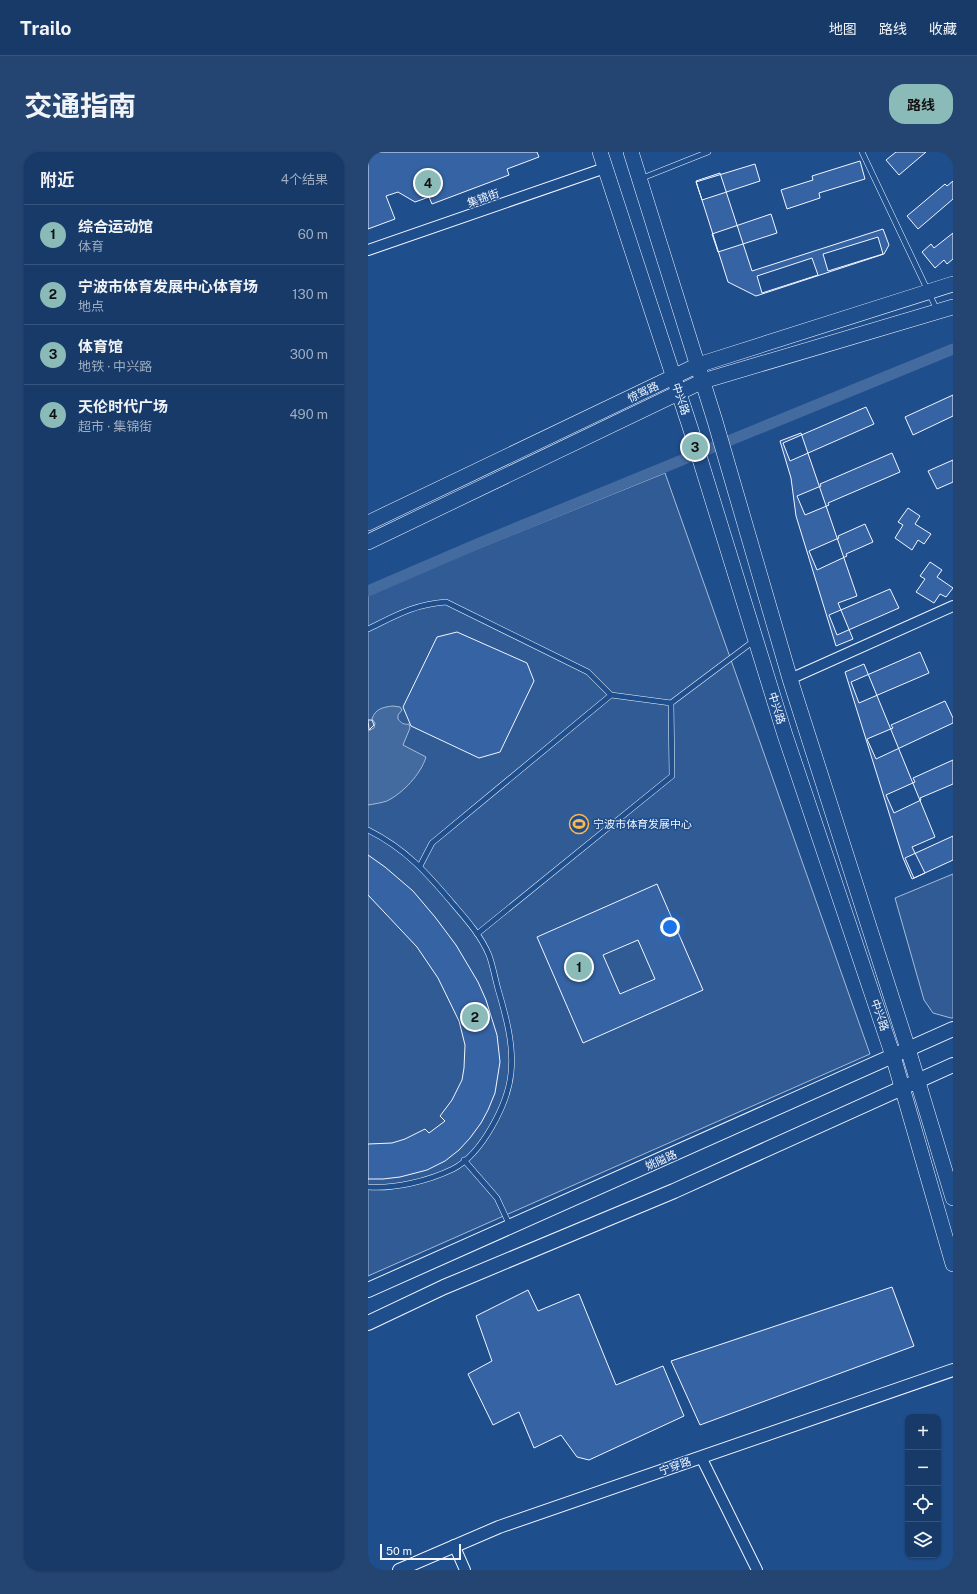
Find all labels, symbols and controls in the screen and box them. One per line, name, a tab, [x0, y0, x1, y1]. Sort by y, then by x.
text: Trailo	[20, 17, 72, 39]
text: 地图	[829, 21, 857, 37]
text: 路线	[879, 21, 907, 37]
text: 收藏	[929, 21, 957, 37]
button: 路线	[889, 84, 953, 124]
text: 交通指南	[24, 89, 136, 122]
pin: 4	[415, 168, 441, 198]
text: 附近	[40, 170, 74, 190]
text: 4个结果	[281, 172, 328, 187]
street label: 集锦街	[465, 187, 501, 209]
text: 综合运动馆	[78, 218, 153, 235]
text: 1	[50, 227, 56, 242]
text: 60 m	[298, 227, 328, 242]
text: 体育	[78, 239, 104, 254]
text: 宁波市体育发展中心体育场	[78, 278, 258, 295]
text: 2	[49, 287, 57, 302]
text: 130 m	[292, 287, 328, 302]
text: 地点	[78, 299, 104, 314]
text: 体育馆	[78, 338, 123, 355]
text: 3	[49, 347, 57, 362]
text: 300 m	[290, 347, 328, 362]
text: 地铁 · 中兴路	[78, 359, 152, 374]
street label: 惊驾路	[626, 379, 660, 405]
street label: 中兴路	[670, 381, 692, 417]
text: 天伦时代广场	[78, 398, 168, 415]
text: 4	[49, 407, 57, 422]
text: 490 m	[289, 407, 328, 422]
text: 超市 · 集锦街	[78, 419, 152, 434]
pin: 3	[682, 432, 708, 462]
street label: 中兴路	[766, 690, 788, 726]
sports icon: 宁波市体育发展中心	[568, 813, 590, 835]
place label: 宁波市体育发展中心	[593, 818, 692, 830]
your location	[660, 917, 680, 937]
pin: 1	[566, 952, 592, 982]
street label: 中兴路	[869, 997, 891, 1033]
pin: 2	[462, 1002, 488, 1032]
street label: 姚隘路	[643, 1148, 679, 1172]
map controls	[905, 1414, 941, 1558]
button: +	[905, 1414, 941, 1450]
button: −	[905, 1450, 941, 1486]
street label: 宁穿路	[657, 1455, 693, 1477]
button: locate	[905, 1486, 941, 1522]
button: layers	[905, 1522, 941, 1558]
scale bar	[380, 1542, 461, 1561]
text: 50 m	[386, 1545, 412, 1557]

